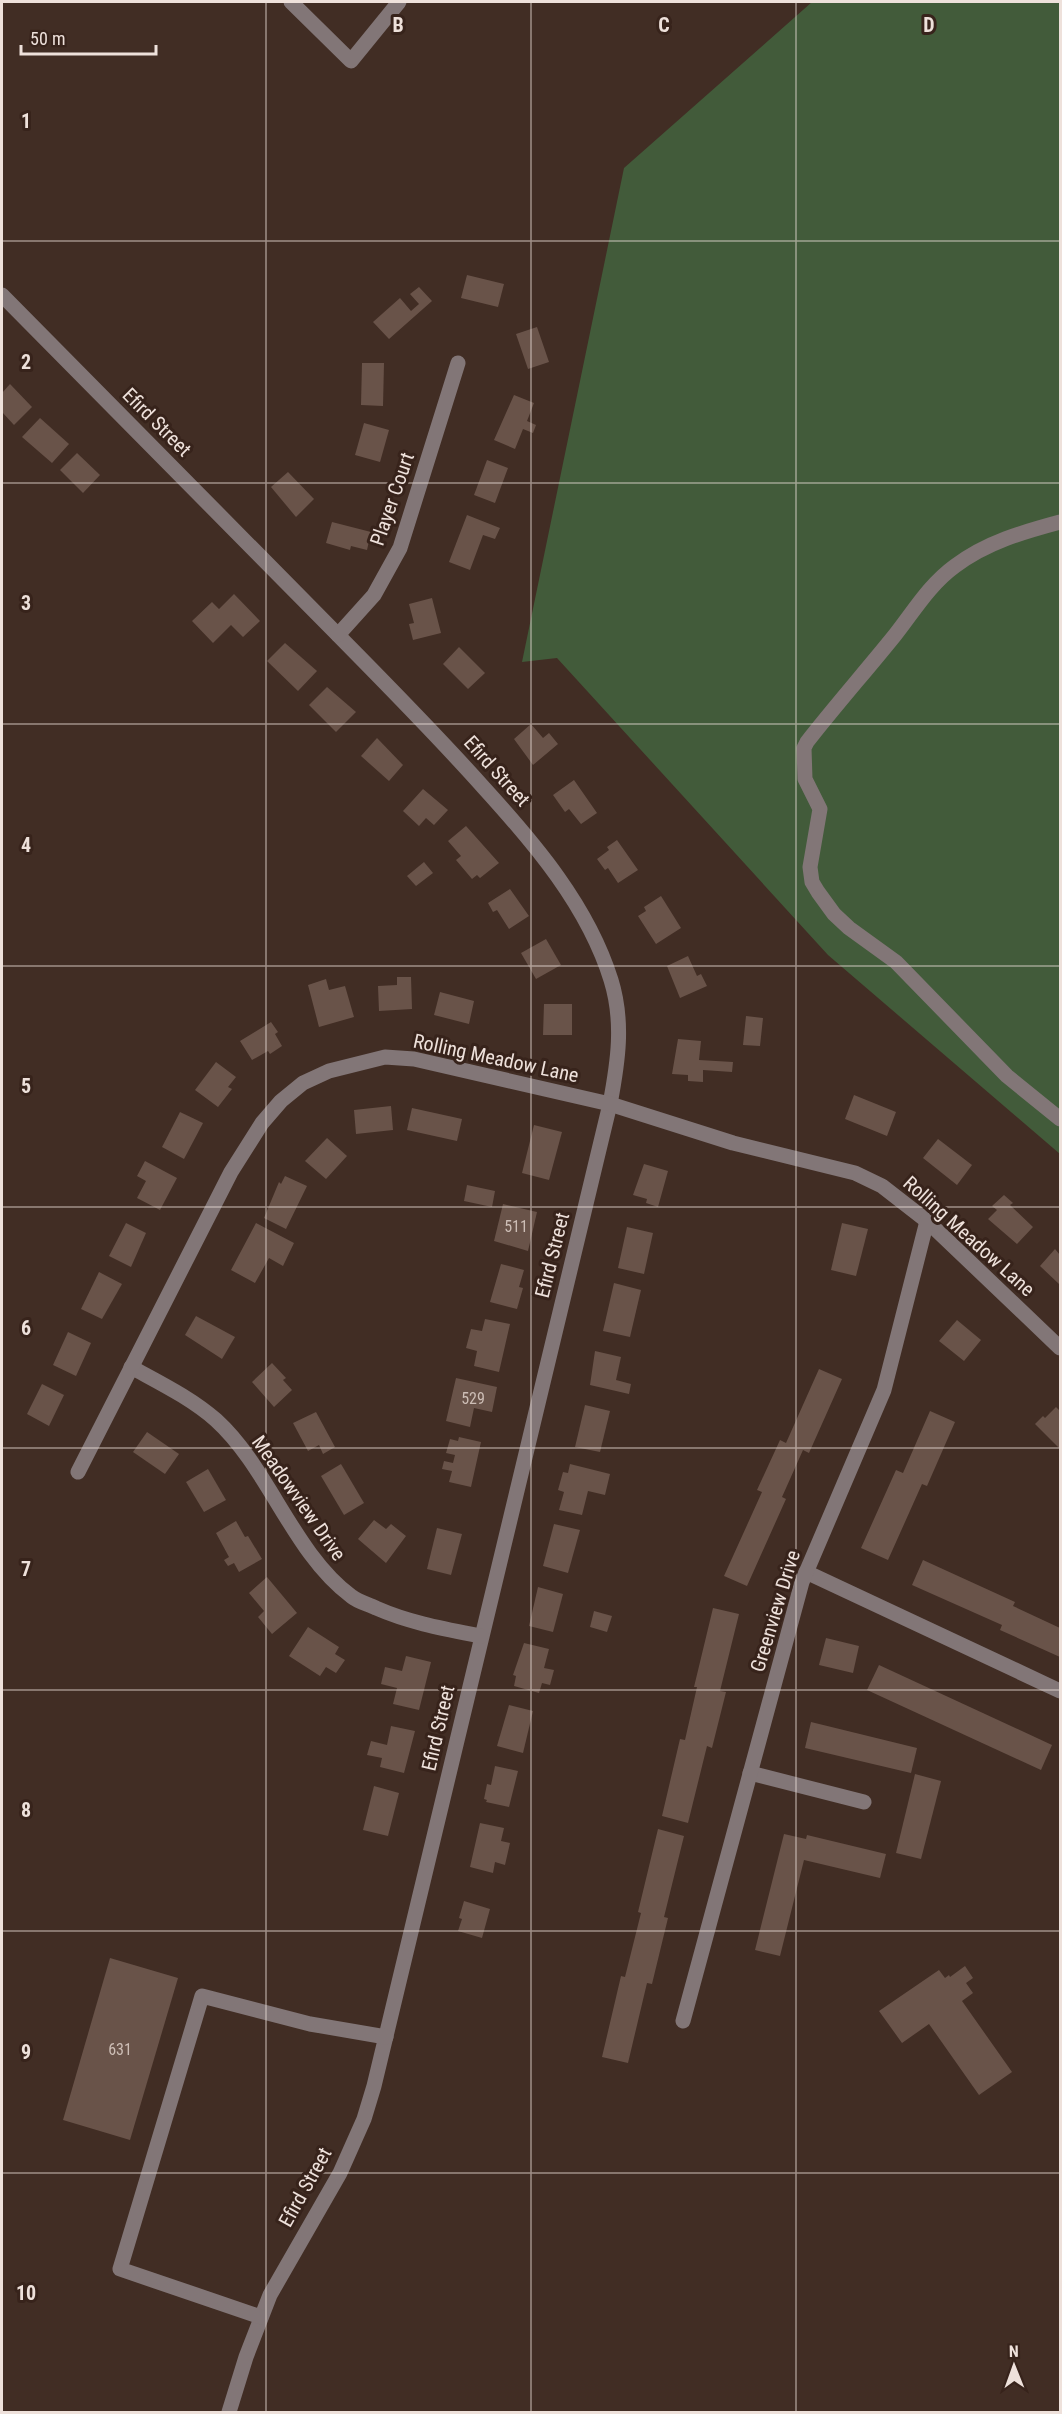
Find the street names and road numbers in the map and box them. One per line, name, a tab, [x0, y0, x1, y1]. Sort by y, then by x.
street label: Efird Street	[118, 383, 196, 461]
street label: Player Court	[365, 449, 419, 549]
street label: Efird Street	[459, 731, 535, 811]
street label: Rolling Meadow Lane	[411, 1029, 581, 1087]
street label: Rolling Meadow Lane	[898, 1171, 1040, 1301]
street label: Efird Street	[530, 1210, 574, 1300]
street label: Meadowview Drive	[247, 1431, 351, 1565]
street label: Greenview Drive	[745, 1547, 805, 1675]
street label: Efird Street	[417, 1683, 459, 1773]
street label: Efird Street	[273, 2143, 337, 2231]

